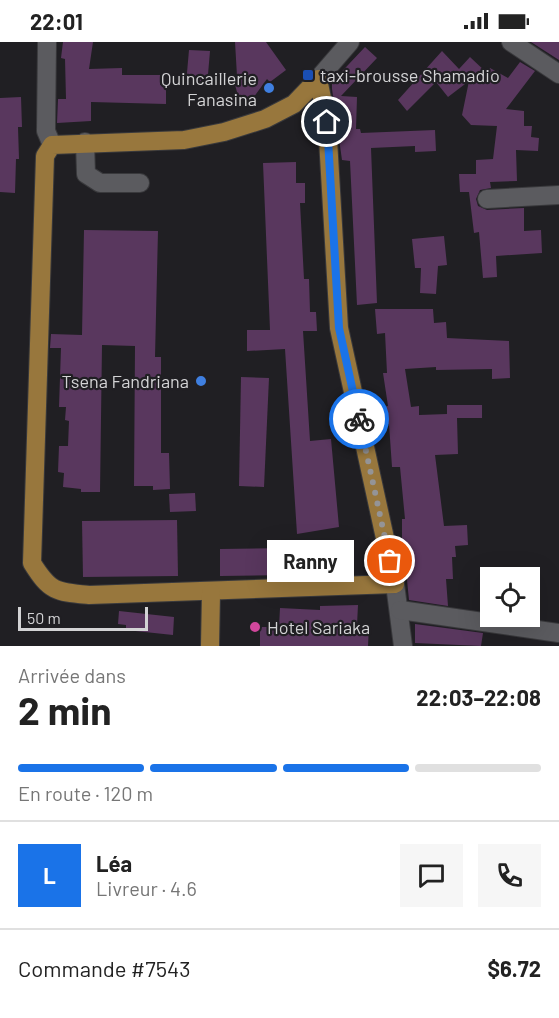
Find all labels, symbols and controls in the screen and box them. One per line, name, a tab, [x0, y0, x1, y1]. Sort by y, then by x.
text: 22:01	[30, 8, 83, 34]
place label: taxi-brousse Shamadio	[320, 64, 500, 86]
place label: Quincaillerie Fanasina	[161, 67, 257, 110]
marker: taxi-brousse Shamadio	[301, 68, 315, 82]
marker: Quincaillerie Fanasina	[262, 81, 276, 95]
pin	[301, 96, 352, 147]
icon: home	[310, 105, 343, 138]
place label: Tsena Fandriana	[61, 370, 189, 392]
marker: Tsena Fandriana	[194, 374, 208, 388]
courier	[329, 389, 389, 449]
icon: bike	[343, 403, 376, 436]
pin	[364, 535, 415, 586]
callout: Ranny	[267, 540, 354, 582]
icon: bag	[373, 544, 406, 577]
text: Ranny	[283, 549, 338, 573]
map controls	[480, 567, 540, 627]
button: locate	[480, 567, 540, 627]
scale bar	[18, 604, 148, 632]
text: 50 m	[27, 608, 61, 627]
place label: Hotel Sariaka	[267, 616, 370, 638]
marker: Hotel Sariaka	[248, 620, 262, 634]
text: Arrivée dans	[18, 663, 126, 687]
text: 22:03–22:08	[416, 684, 541, 710]
text: 2 min	[18, 686, 111, 733]
text: En route · 120 m	[18, 781, 153, 805]
button: chat	[400, 844, 463, 907]
button: phone	[478, 844, 541, 907]
text: Léa	[96, 850, 132, 876]
text: L	[43, 862, 56, 888]
text: Livreur · 4.6	[96, 876, 197, 900]
text: Commande #7543	[18, 955, 190, 981]
text: $6.72	[487, 955, 541, 981]

